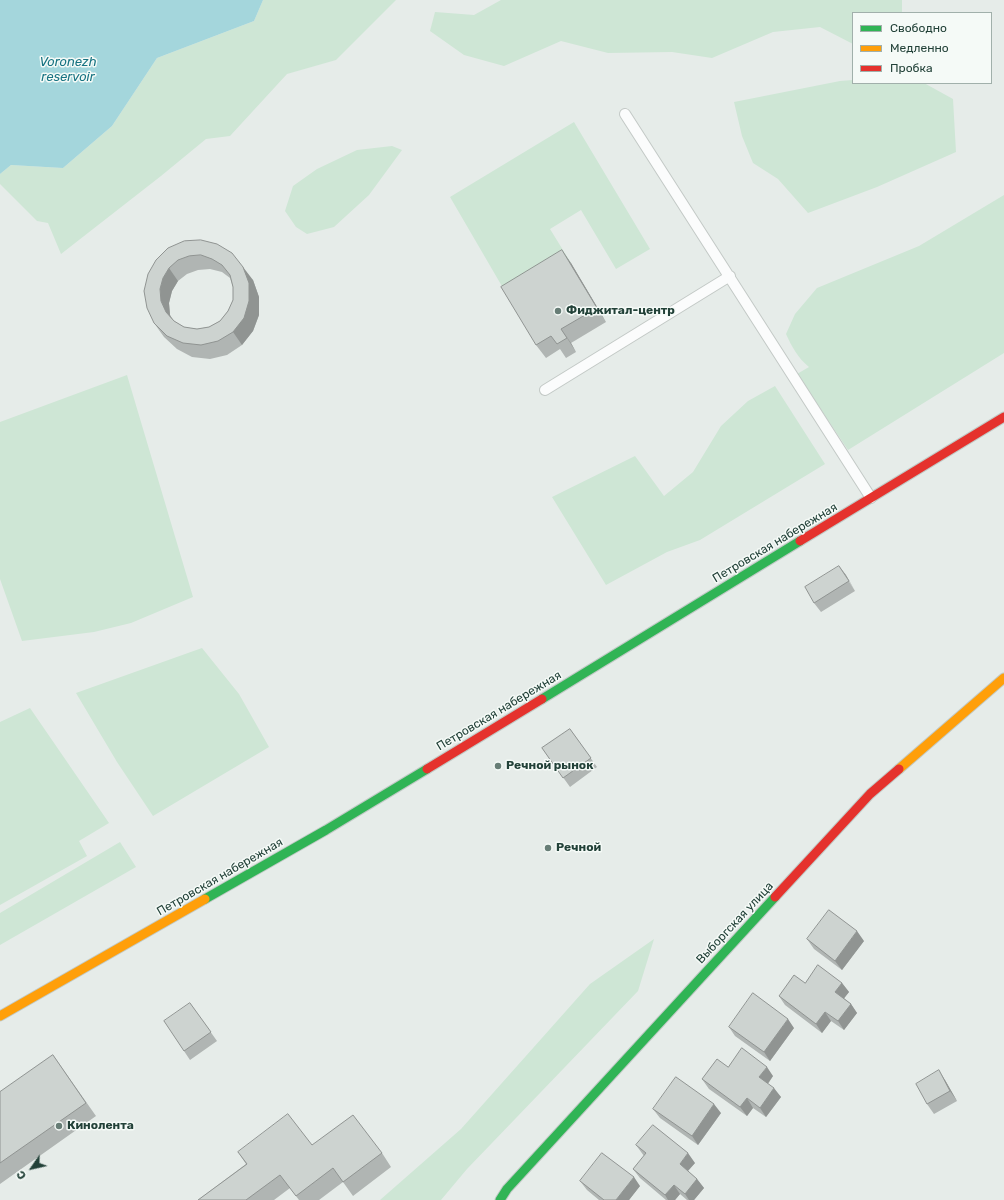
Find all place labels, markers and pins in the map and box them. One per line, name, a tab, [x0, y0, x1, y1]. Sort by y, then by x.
place label: Фиджитал-центр	[566, 304, 675, 318]
marker: Фиджитал-центр	[553, 306, 563, 316]
place label: Речной рынок	[506, 759, 593, 773]
marker: Речной рынок	[493, 761, 503, 771]
place label: Речной	[556, 841, 601, 855]
marker: Речной	[543, 843, 553, 853]
place label: Кинолента	[67, 1119, 134, 1133]
marker: Кинолента	[54, 1121, 64, 1131]

